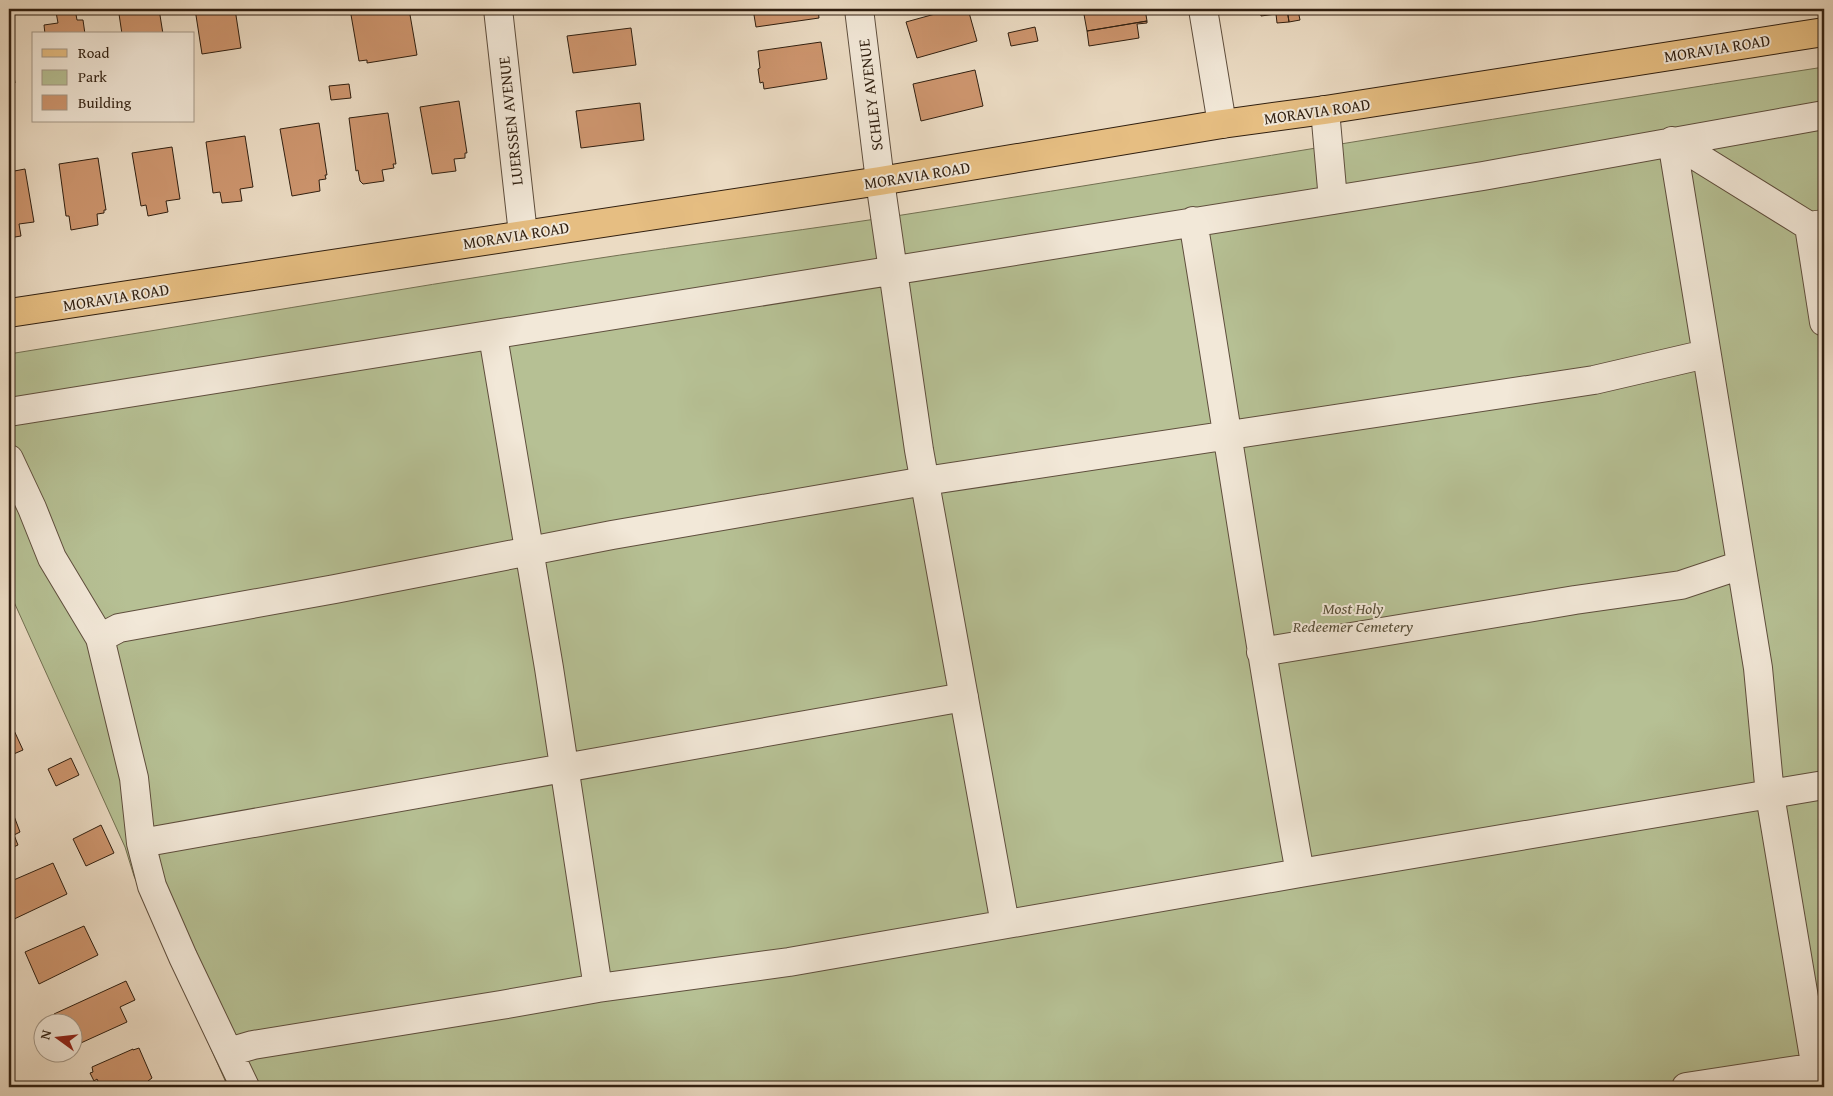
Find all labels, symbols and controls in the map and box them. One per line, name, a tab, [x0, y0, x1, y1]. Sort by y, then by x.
street label: MORAVIA ROAD	[1662, 28, 1772, 68]
legend	[32, 32, 195, 122]
street label: SCHLEY AVENUE	[851, 38, 889, 152]
text: Road	[78, 42, 109, 63]
street label: LUERSSEN AVENUE	[491, 55, 529, 187]
text: Park	[78, 66, 107, 87]
text: Building	[78, 92, 132, 113]
street label: MORAVIA ROAD	[1262, 92, 1372, 130]
street label: MORAVIA ROAD	[862, 155, 972, 195]
street label: MORAVIA ROAD	[461, 215, 571, 255]
street label: MORAVIA ROAD	[61, 277, 171, 317]
park label: Most Holy Redeemer Cemetery	[1292, 596, 1414, 638]
north arrow	[32, 1014, 82, 1064]
text: N	[35, 1027, 56, 1042]

